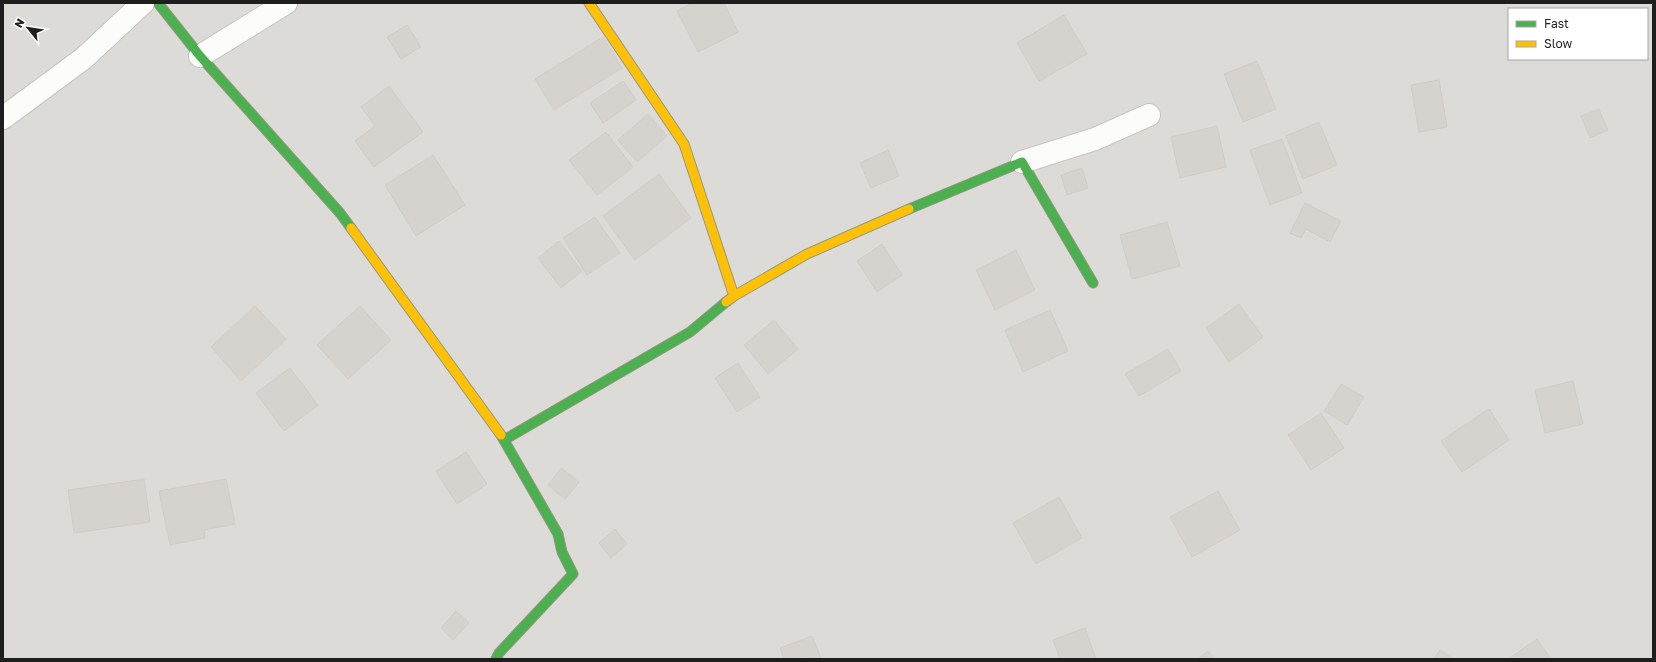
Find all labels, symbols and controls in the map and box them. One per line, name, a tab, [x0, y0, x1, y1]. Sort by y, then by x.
north arrow	[8, 8, 48, 48]
legend	[1508, 8, 1648, 60]
text: N	[11, 16, 27, 30]
text: Fast	[1544, 16, 1569, 31]
text: Slow	[1544, 36, 1572, 51]

